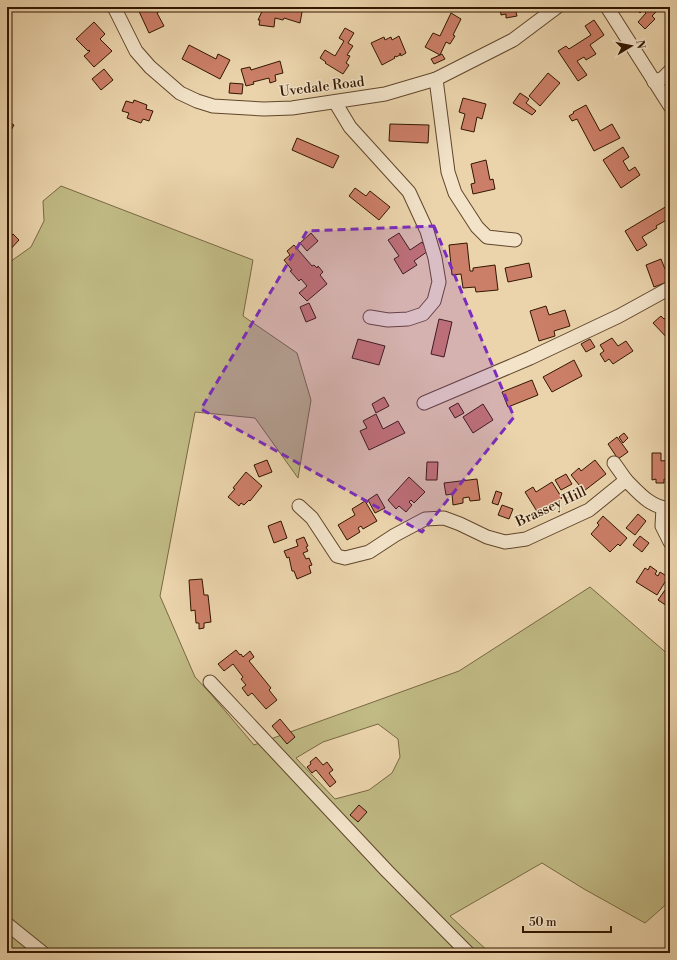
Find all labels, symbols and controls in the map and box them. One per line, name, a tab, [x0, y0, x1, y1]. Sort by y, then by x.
north arrow	[611, 26, 651, 66]
text: N	[632, 39, 648, 50]
street label: Uvedale Road	[278, 73, 366, 101]
street label: Brassey Hill	[512, 483, 589, 532]
scale bar	[523, 908, 611, 934]
text: 50 m	[529, 915, 557, 930]

